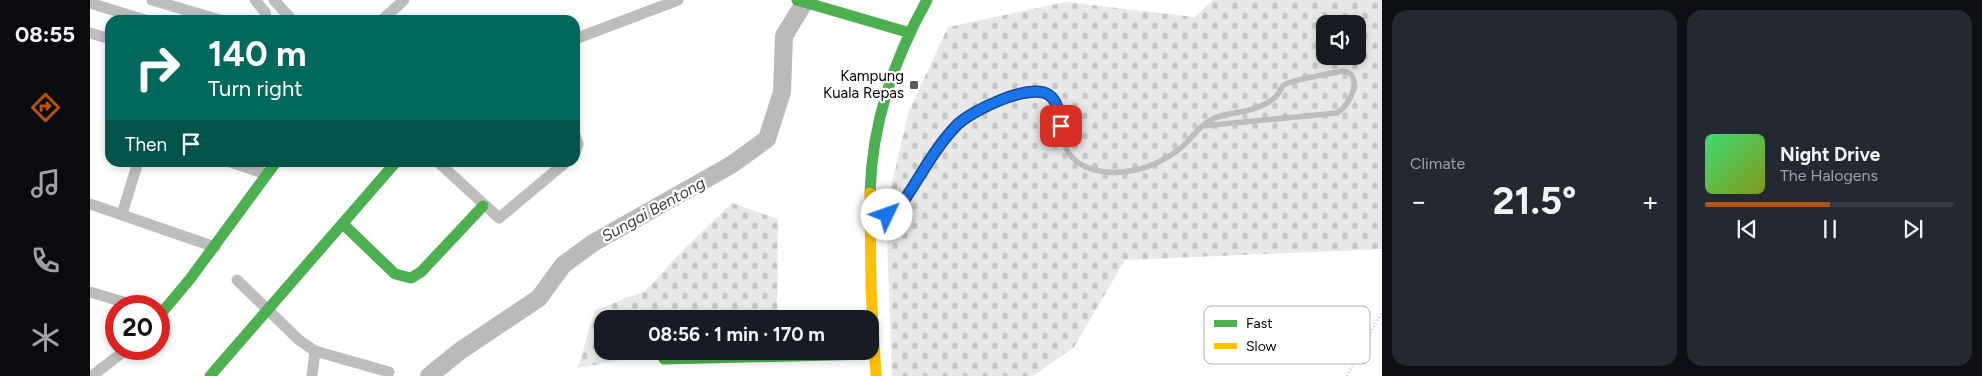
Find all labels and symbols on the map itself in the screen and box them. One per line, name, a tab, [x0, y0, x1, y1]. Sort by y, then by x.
place label: Kampung Kuala Repas	[823, 67, 904, 102]
marker: Kampung Kuala Repas	[908, 79, 920, 91]
pin	[1040, 105, 1082, 147]
water label: Sungai Bentong	[598, 173, 708, 246]
position arrow	[860, 188, 912, 240]
speed limit sign: 20	[105, 295, 170, 360]
legend	[1204, 306, 1370, 364]
text: Fast	[1246, 315, 1272, 332]
text: Slow	[1246, 338, 1277, 355]

